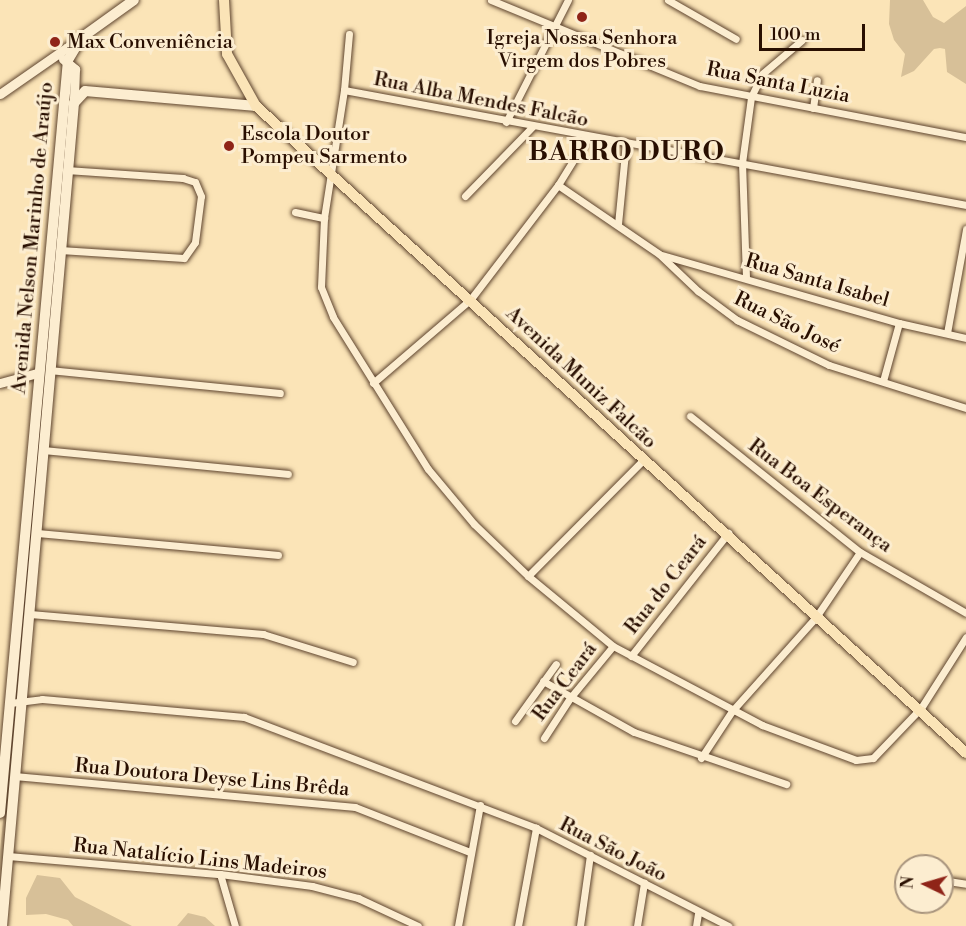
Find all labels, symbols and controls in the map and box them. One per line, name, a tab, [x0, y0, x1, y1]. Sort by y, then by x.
marker: Igreja Nossa Senhora Virgem dos Pobres	[575, 10, 589, 24]
scale bar	[762, 12, 868, 50]
text: 100 m	[770, 23, 821, 46]
place label: Igreja Nossa Senhora Virgem dos Pobres	[487, 27, 677, 74]
place label: Max Conveniência	[67, 30, 233, 54]
marker: Max Conveniência	[48, 35, 62, 49]
street label: Rua Santa Luzia	[704, 57, 852, 109]
street label: Rua Alba Mendes Falcão	[372, 67, 590, 133]
street label: Avenida Nelson Marinho de Araújo	[7, 81, 59, 395]
place label: Escola Doutor Pompeu Sarmento	[241, 122, 407, 169]
district label: BARRO DURO	[529, 137, 725, 169]
marker: Escola Doutor Pompeu Sarmento	[222, 139, 236, 153]
street label: Rua Santa Isabel	[742, 249, 892, 313]
street label: Rua São José	[730, 287, 844, 359]
street label: Avenida Muniz Falcão	[501, 302, 661, 454]
street label: Rua Boa Esperança	[743, 434, 897, 558]
street label: Rua do Ceará	[620, 531, 712, 639]
street label: Rua Ceará	[528, 638, 602, 726]
street label: Rua Doutora Deyse Lins Brêda	[74, 754, 350, 802]
street label: Rua São João	[555, 813, 671, 887]
street label: Rua Natalício Lins Madeiros	[72, 834, 328, 884]
north arrow	[894, 854, 954, 914]
text: N	[898, 875, 919, 890]

